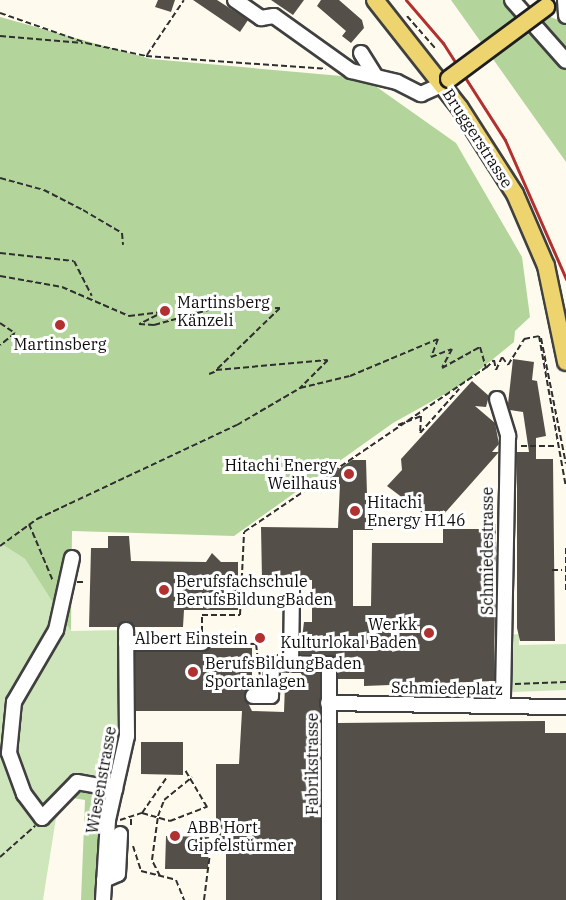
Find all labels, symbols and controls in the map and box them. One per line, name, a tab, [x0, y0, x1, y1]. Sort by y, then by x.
street label: Bruggerstrasse	[439, 85, 517, 191]
place label: Martinsberg Känzeli	[177, 292, 270, 330]
marker: Martinsberg Känzeli	[158, 304, 172, 318]
marker: Martinsberg	[53, 318, 67, 332]
place label: Martinsberg	[14, 334, 106, 354]
place label: Hitachi Energy Weilhaus	[224, 455, 337, 493]
marker: Hitachi Energy Weilhaus	[342, 467, 356, 481]
street label: Schmiedestrasse	[477, 487, 497, 615]
place label: Hitachi Energy H146	[367, 492, 466, 530]
marker: Hitachi Energy H146	[348, 504, 362, 518]
place label: Berufsfachschule BerufsBildungBaden	[176, 571, 333, 609]
marker: Berufsfachschule BerufsBildungBaden	[157, 583, 171, 597]
place label: Werkk Kulturlokal Baden	[280, 614, 417, 652]
marker: Werkk Kulturlokal Baden	[422, 626, 436, 640]
place label: Albert Einstein	[135, 628, 248, 648]
marker: Albert Einstein	[253, 631, 267, 645]
place label: BerufsBildungBaden Sportanlagen	[205, 653, 362, 691]
marker: BerufsBildungBaden Sportanlagen	[186, 665, 200, 679]
street label: Schmiedeplatz	[391, 677, 503, 699]
street label: Fabrikstrasse	[302, 713, 322, 815]
street label: Wiesenstrasse	[82, 725, 120, 835]
place label: ABB Hort Gipfelstürmer	[187, 817, 293, 855]
marker: ABB Hort Gipfelstürmer	[168, 829, 182, 843]

